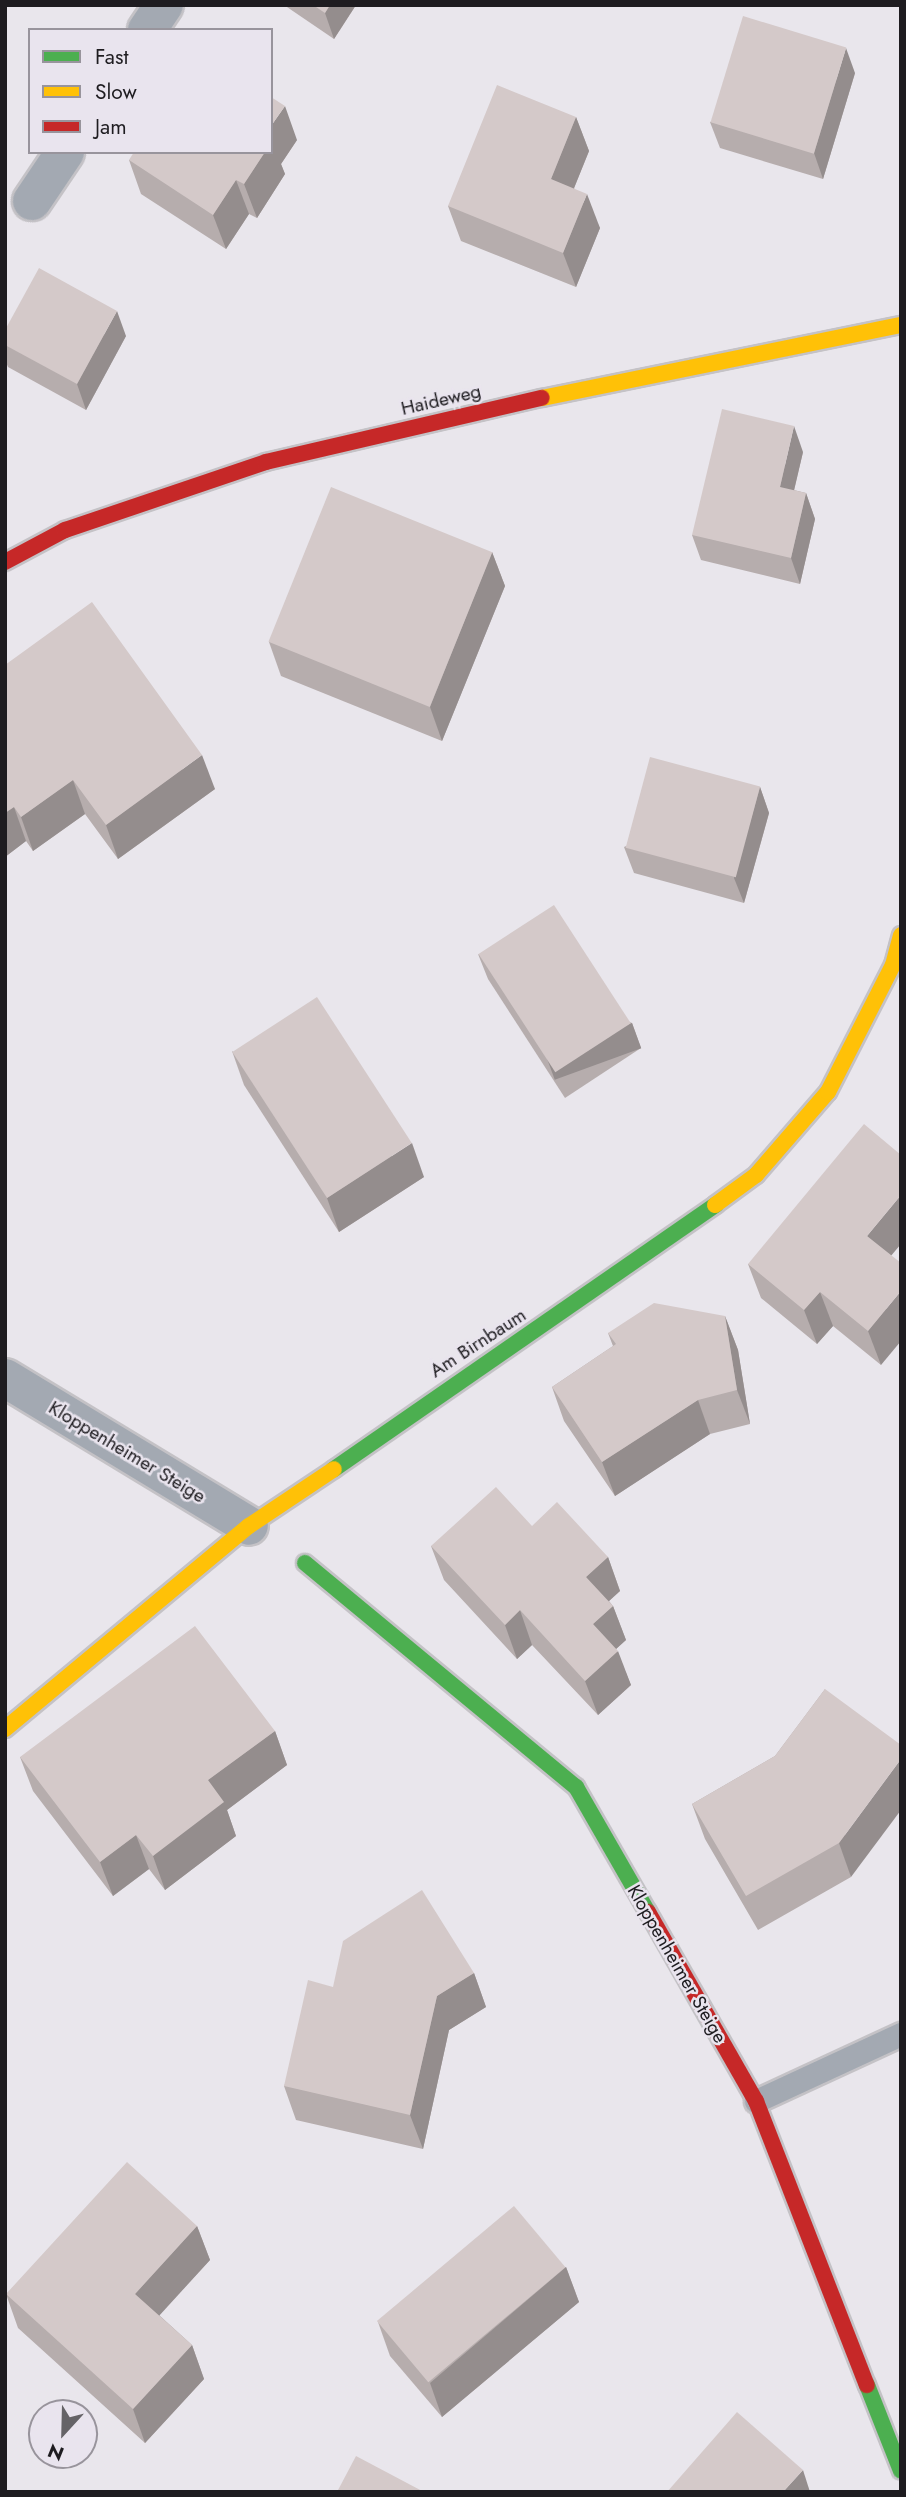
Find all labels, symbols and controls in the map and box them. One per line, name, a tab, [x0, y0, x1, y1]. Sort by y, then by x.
legend	[28, 28, 273, 154]
text: Fast	[95, 42, 128, 72]
text: Slow	[95, 77, 137, 107]
text: Jam	[95, 112, 127, 142]
street label: Haideweg	[399, 380, 483, 420]
street label: Am Birnbaum	[426, 1304, 530, 1382]
street label: Kloppenheimer Steige	[45, 1396, 209, 1508]
street label: Kloppenheimer Steige	[622, 1881, 732, 2047]
north arrow	[28, 2399, 98, 2469]
text: N	[44, 2437, 68, 2467]

